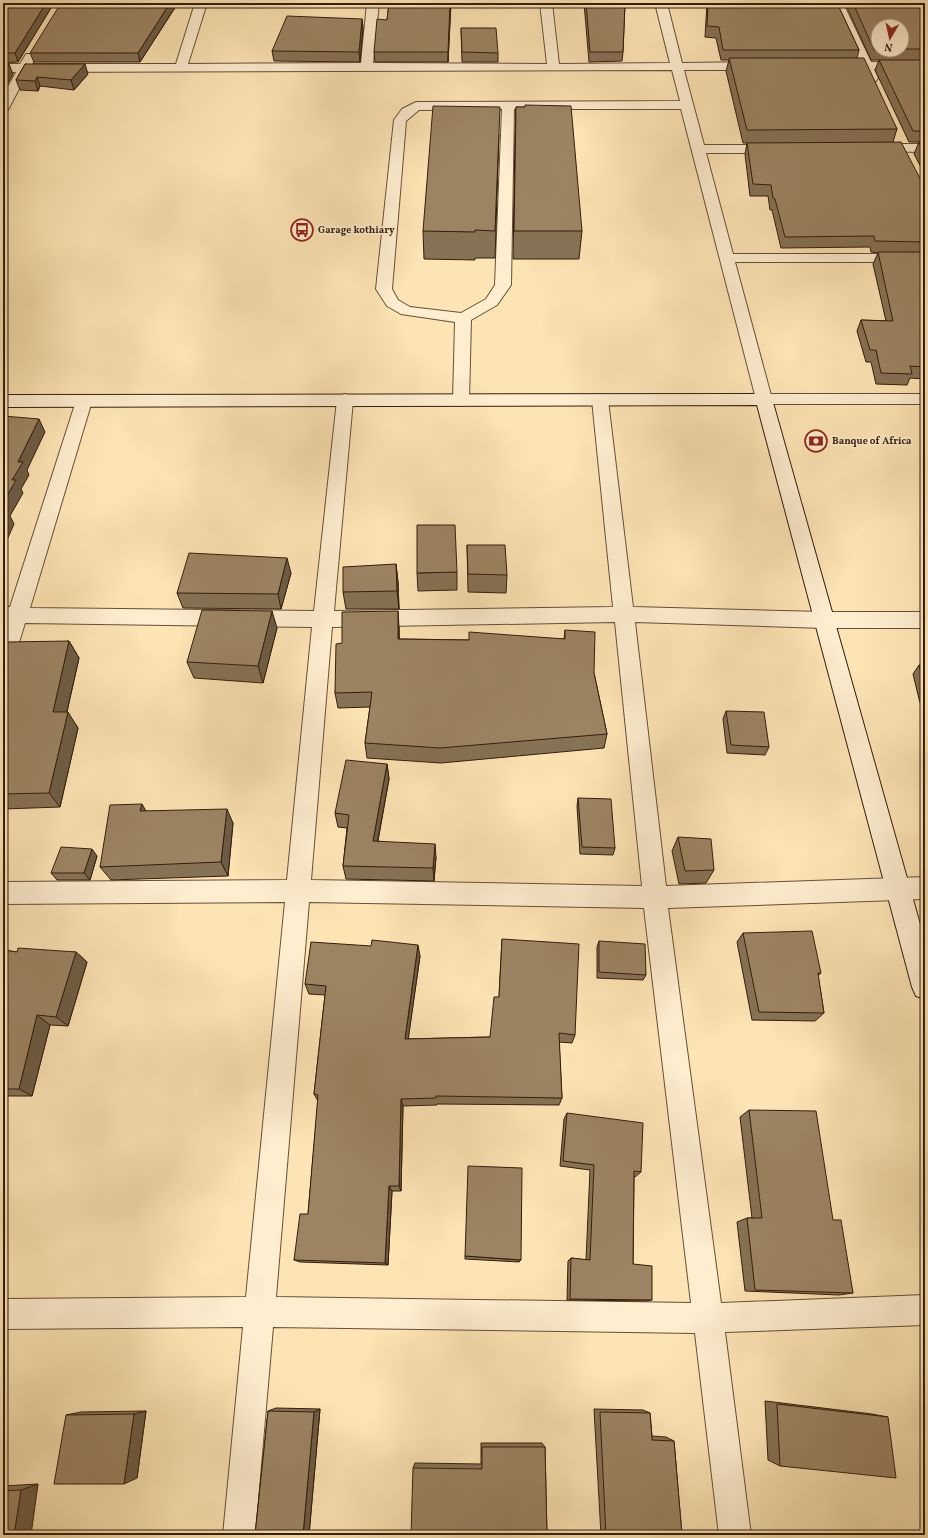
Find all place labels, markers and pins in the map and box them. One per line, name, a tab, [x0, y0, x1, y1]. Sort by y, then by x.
bus stop icon: Garage kothiary	[289, 217, 315, 243]
place label: Garage kothiary	[318, 223, 395, 237]
bank icon: Banque of Africa	[803, 428, 829, 454]
place label: Banque of Africa	[832, 434, 912, 448]

